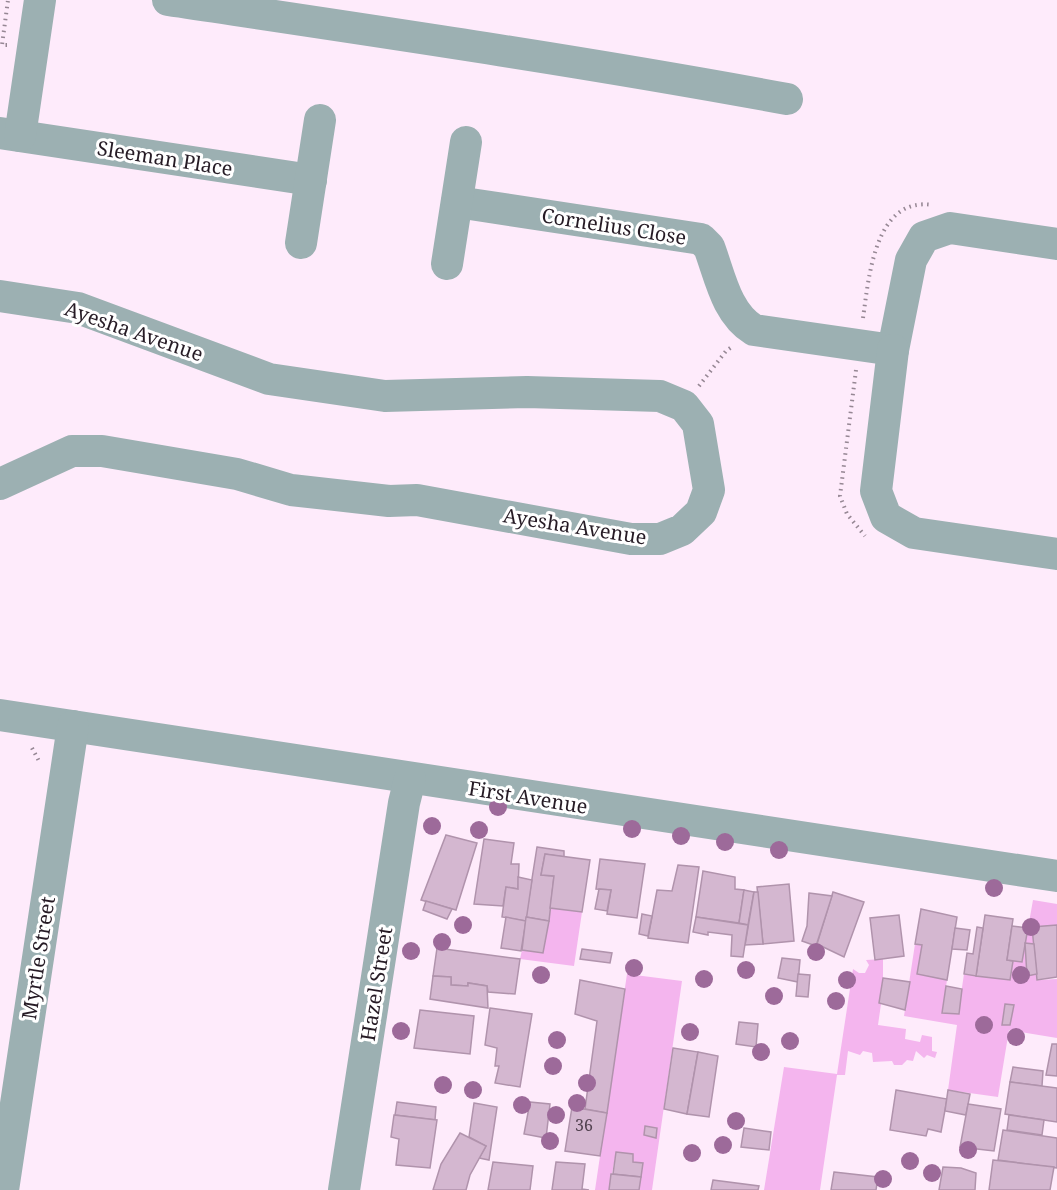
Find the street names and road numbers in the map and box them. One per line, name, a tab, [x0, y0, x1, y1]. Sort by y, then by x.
street label: Sleeman Place	[95, 134, 235, 182]
street label: Cornelius Close	[540, 201, 688, 251]
street label: Ayesha Avenue	[61, 295, 207, 367]
street label: Ayesha Avenue	[501, 501, 649, 551]
street label: First Avenue	[466, 774, 590, 820]
street label: Myrtle Street	[15, 894, 61, 1022]
street label: Hazel Street	[354, 925, 398, 1043]

